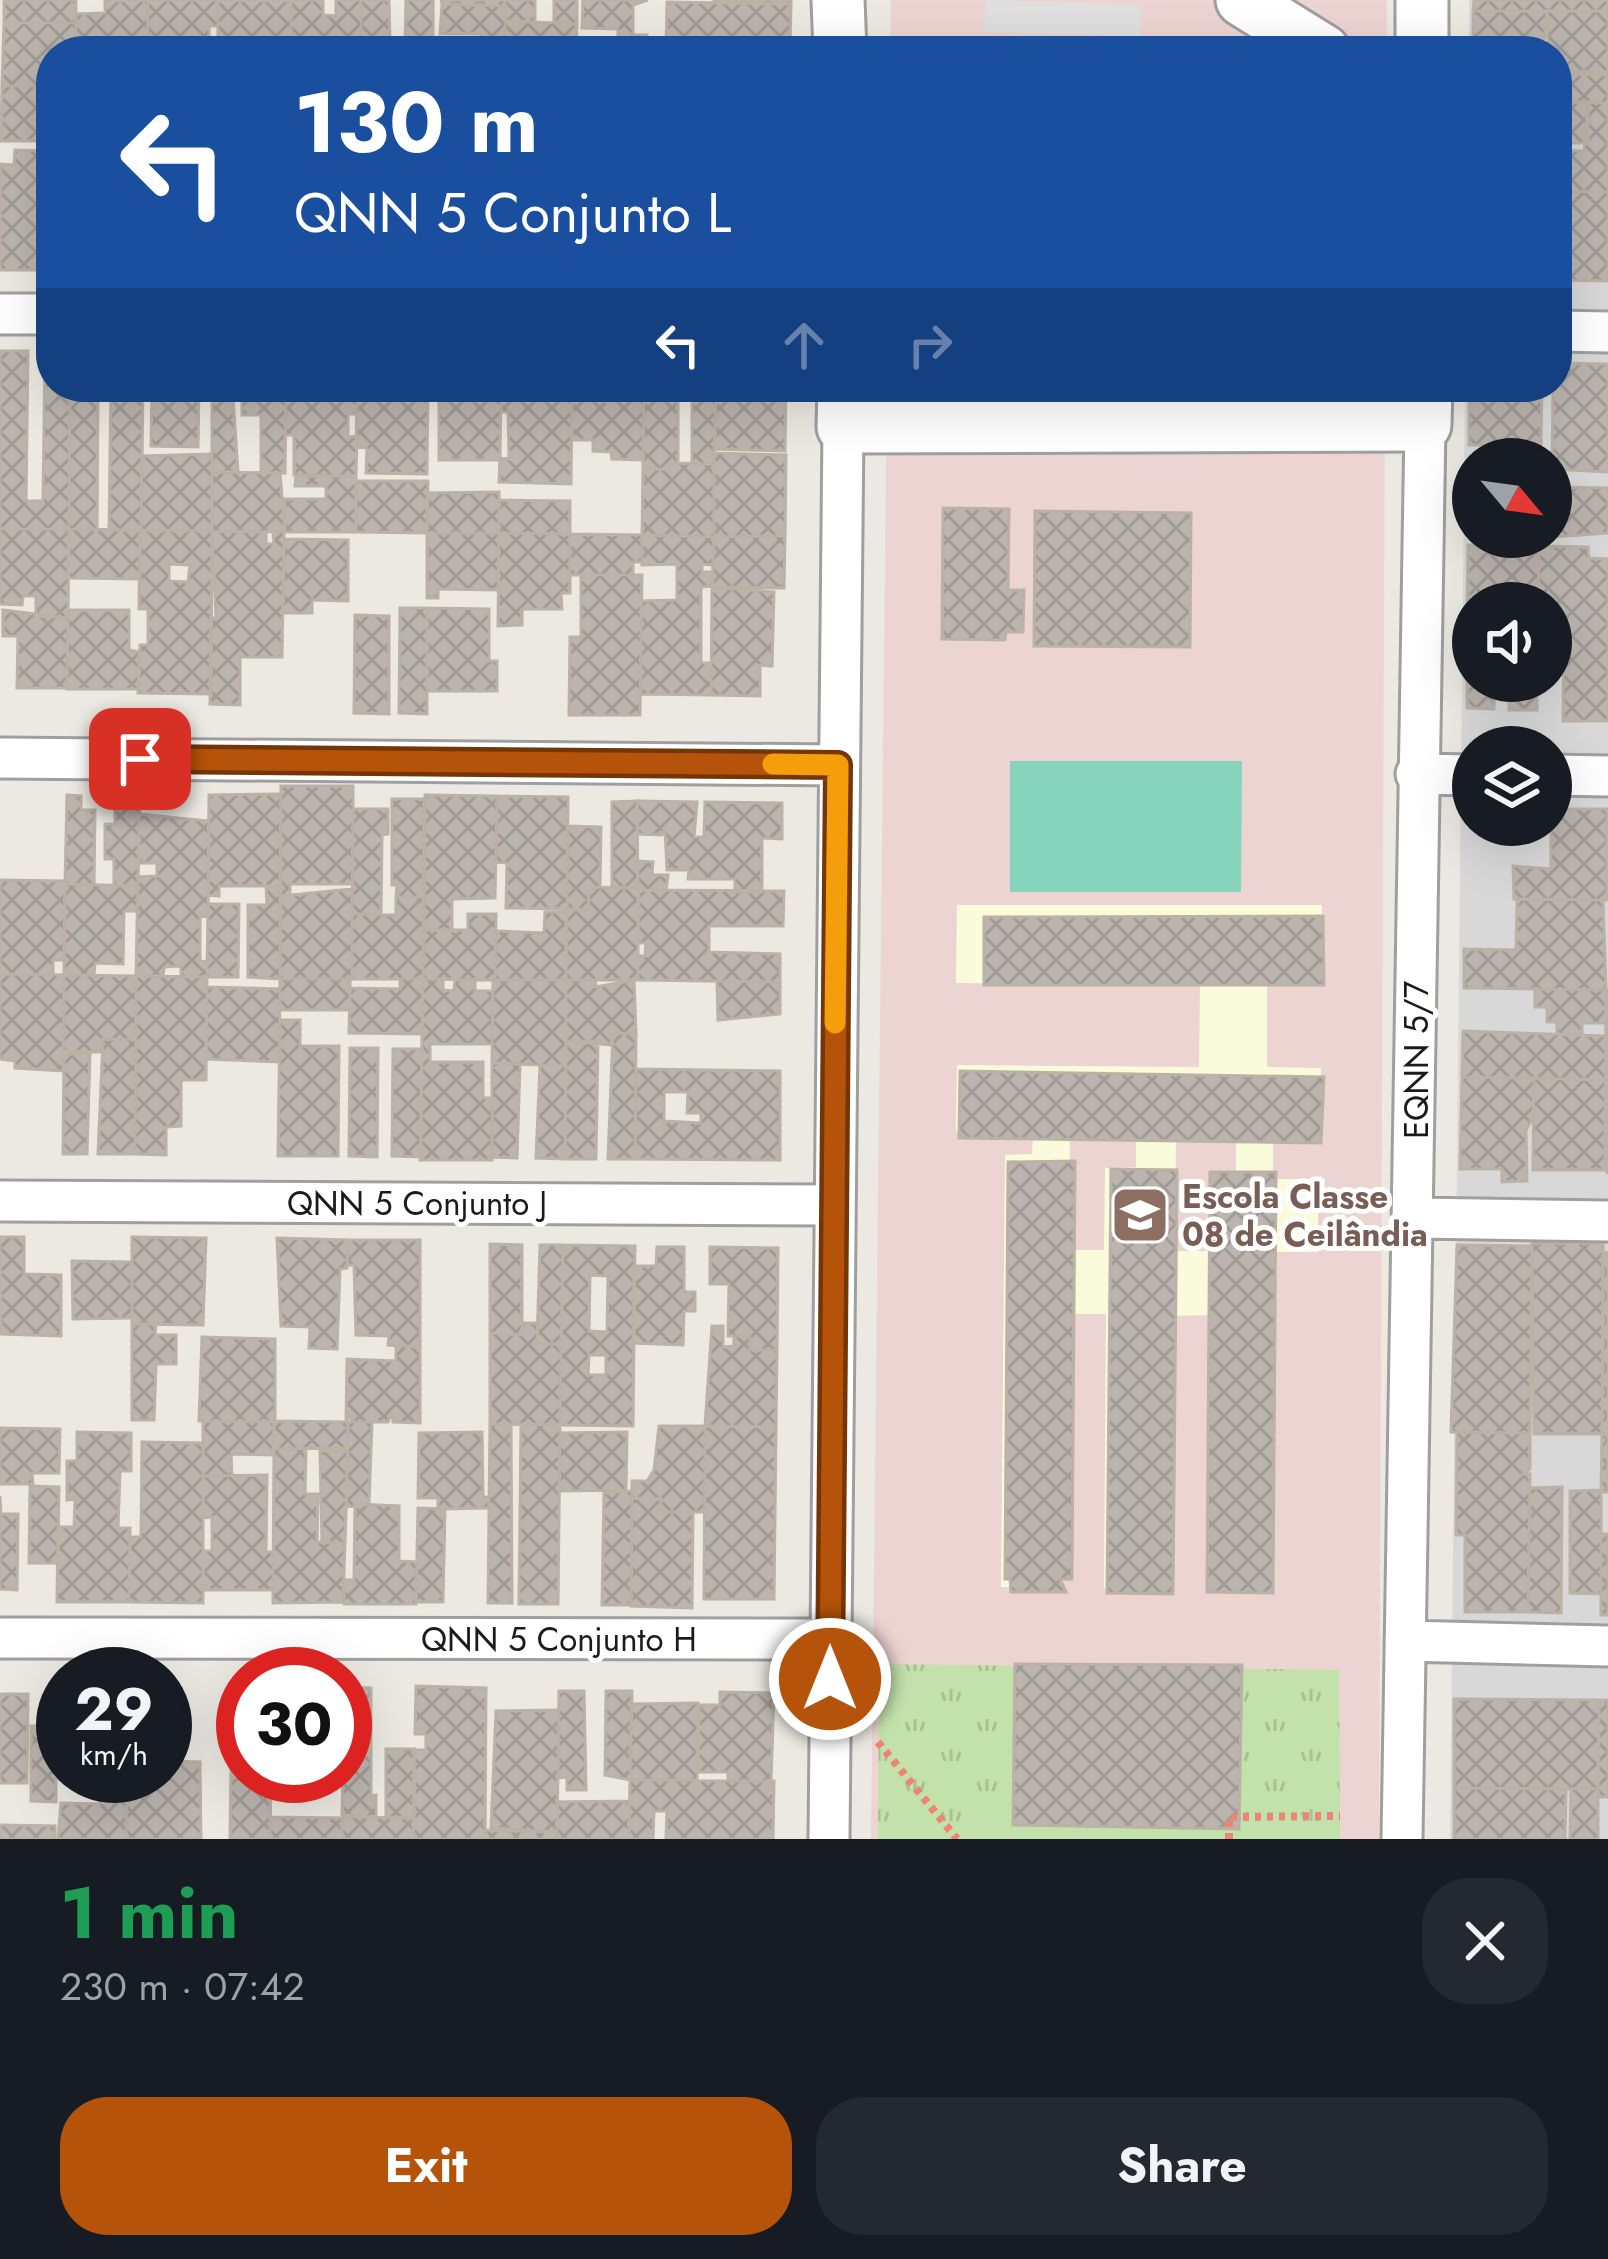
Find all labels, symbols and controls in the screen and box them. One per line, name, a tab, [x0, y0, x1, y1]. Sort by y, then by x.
text: 130 m	[294, 62, 539, 184]
icon: left	[96, 84, 252, 240]
text: QNN 5 Conjunto L	[294, 174, 731, 252]
icon: left	[645, 312, 711, 378]
icon: ahead	[771, 312, 837, 378]
icon: right	[897, 312, 963, 378]
north arrow	[1452, 438, 1572, 558]
map controls	[1452, 438, 1572, 846]
button: sound	[1452, 582, 1572, 702]
pin	[89, 708, 191, 810]
icon: arrive	[107, 726, 173, 792]
button: layers	[1452, 726, 1572, 846]
street label: EQNN 5/7	[1393, 980, 1440, 1139]
place label: Escola Classe 08 de Ceilândia	[1182, 1173, 1428, 1258]
street label: QNN 5 Conjunto J	[287, 1180, 547, 1227]
school or university icon: Escola Classe 08 de Ceilândia	[1109, 1184, 1171, 1246]
street label: QNN 5 Conjunto H	[421, 1616, 697, 1663]
position arrow	[767, 1616, 893, 1742]
speed limit sign: 30	[216, 1647, 372, 1803]
text: 29	[74, 1666, 154, 1753]
text: km/h	[80, 1733, 148, 1776]
text: 1 min	[60, 1861, 239, 1965]
button: close	[1422, 1878, 1548, 2004]
text: 230 m · 07:42	[60, 1958, 305, 2015]
button: Exit	[60, 2097, 792, 2235]
button: Share	[816, 2097, 1548, 2235]

